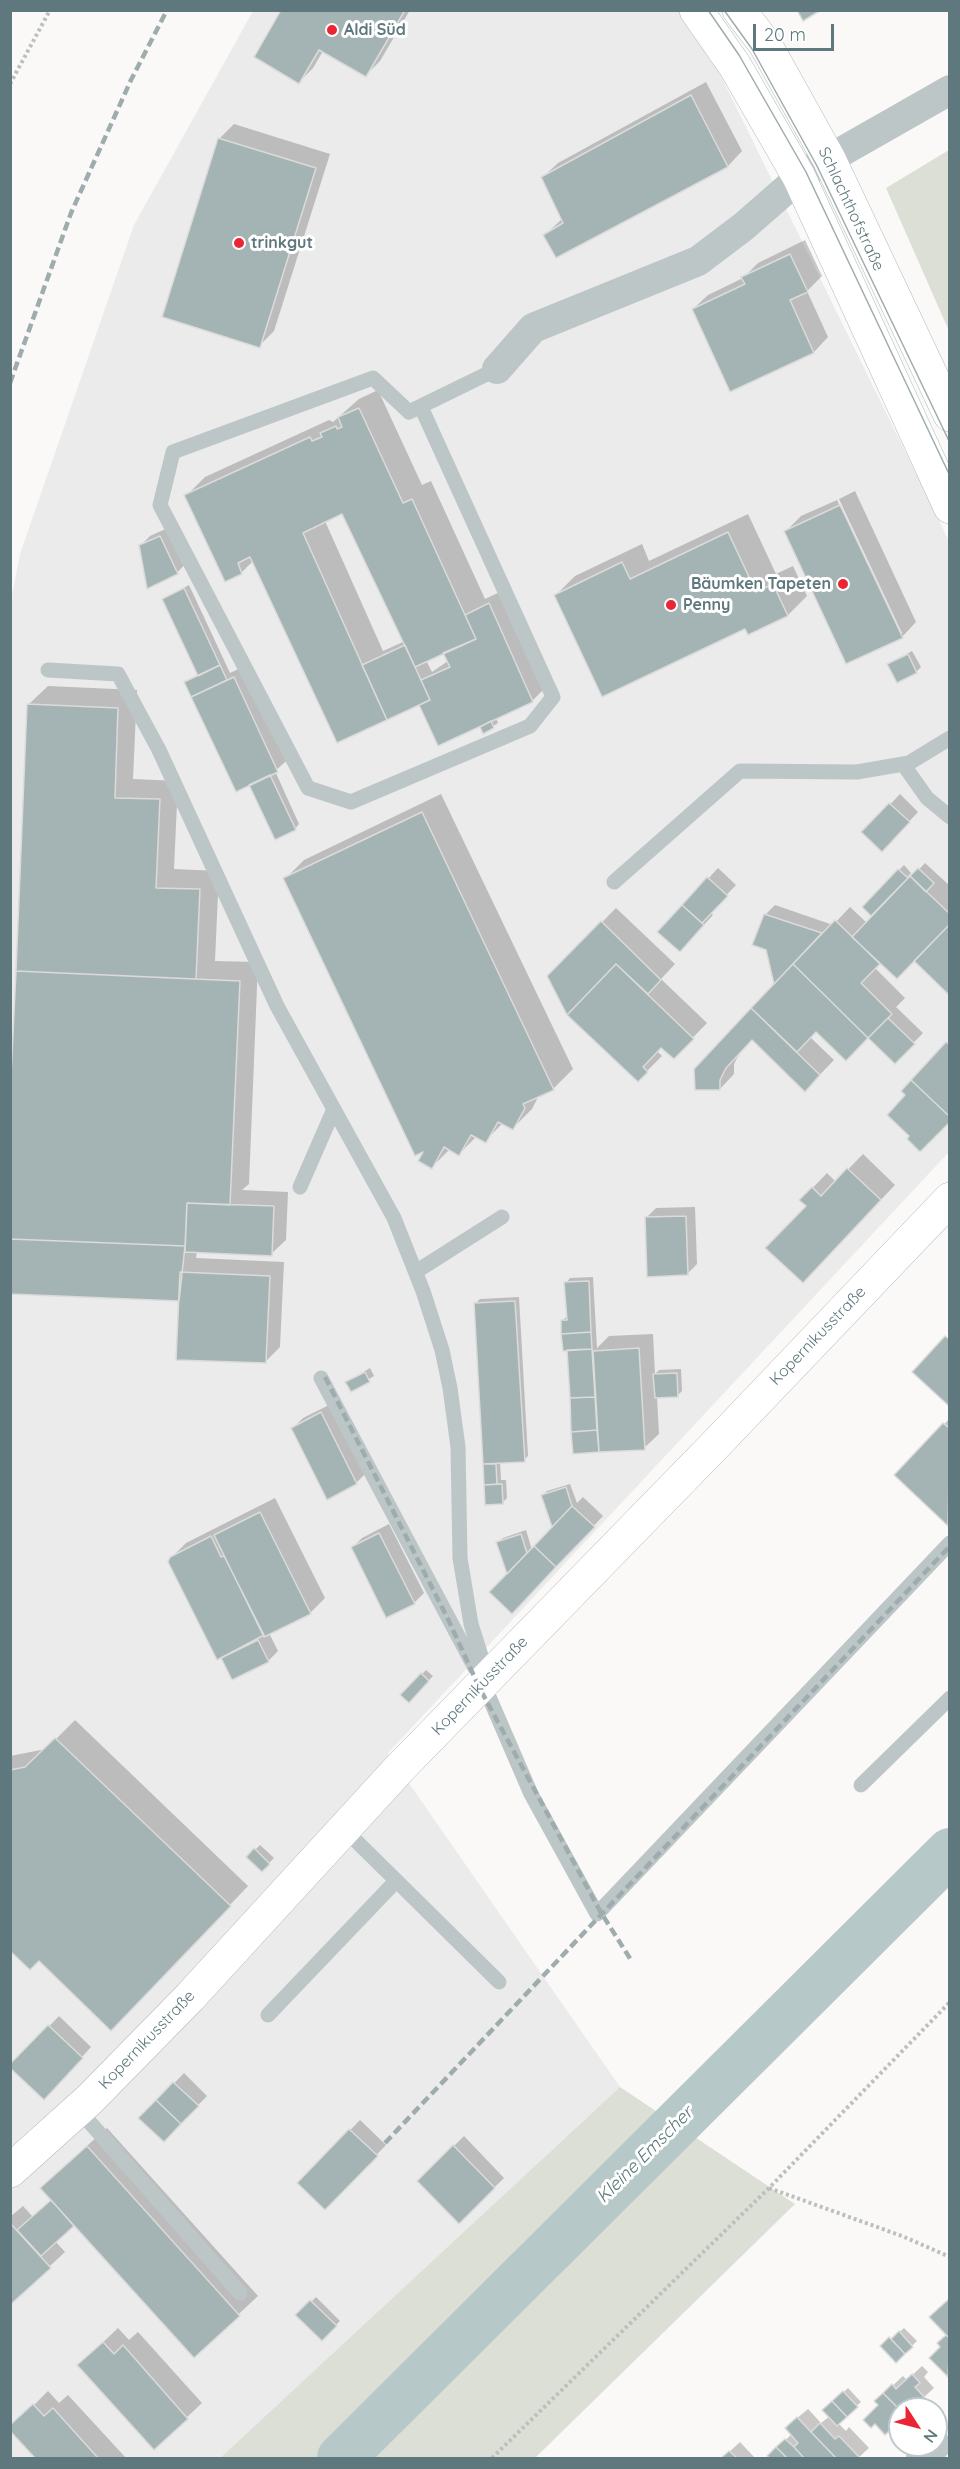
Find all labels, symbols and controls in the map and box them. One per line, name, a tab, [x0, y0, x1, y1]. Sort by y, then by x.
scale bar	[756, 12, 837, 50]
place label: Aldi Süd	[344, 20, 406, 40]
marker: Aldi Süd	[325, 23, 339, 37]
text: 20 m	[764, 23, 806, 46]
street label: Schlachthofstraße	[814, 144, 888, 274]
place label: trinkgut	[251, 233, 313, 253]
marker: trinkgut	[232, 236, 246, 250]
place label: Bäumken Tapeten	[691, 574, 831, 594]
marker: Bäumken Tapeten	[836, 577, 850, 591]
place label: Penny	[683, 595, 730, 615]
marker: Penny	[664, 598, 678, 612]
street label: Kopernikusstraße	[766, 1283, 870, 1389]
street label: Kopernikusstraße	[428, 1633, 532, 1739]
street label: Kopernikusstraße	[95, 1987, 199, 2093]
water label: Kleine Emscher	[592, 2102, 698, 2208]
north arrow	[888, 2397, 948, 2457]
text: N	[919, 2426, 942, 2447]

